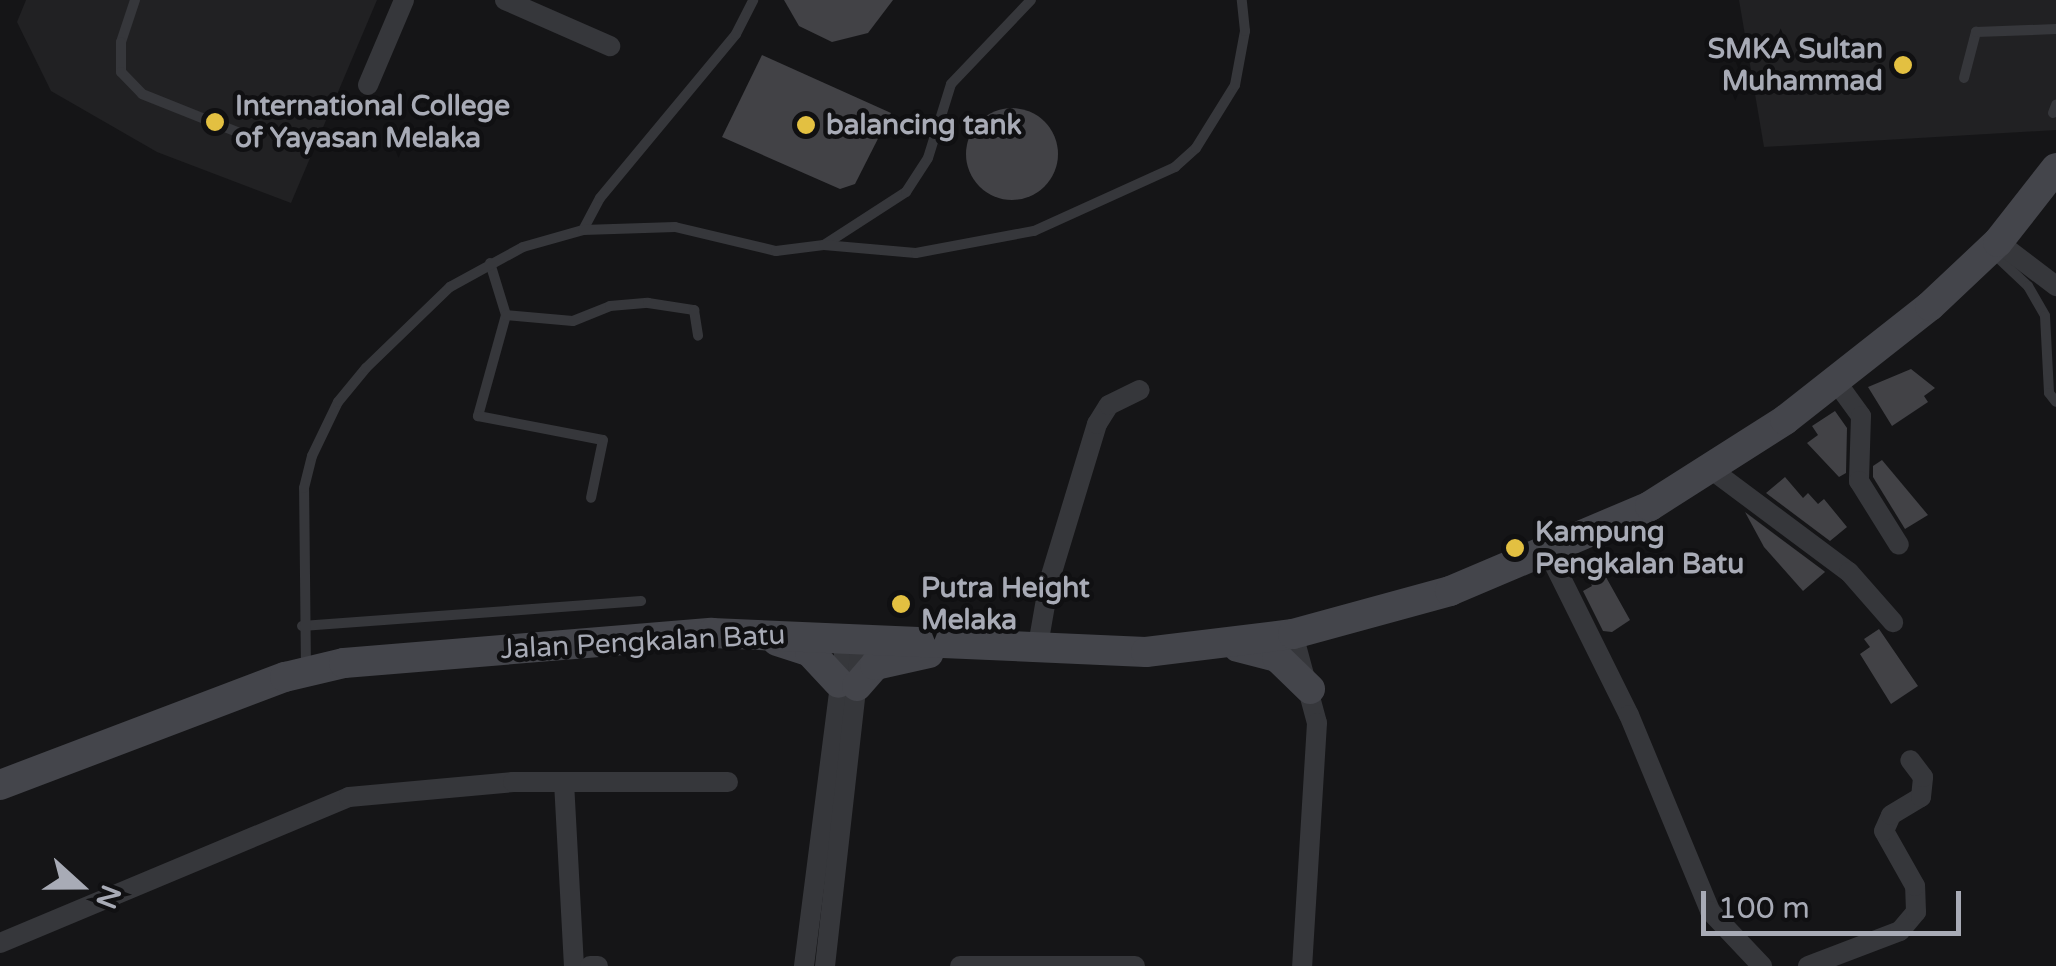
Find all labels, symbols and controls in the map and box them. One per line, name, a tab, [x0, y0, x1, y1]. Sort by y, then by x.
place label: SMKA Sultan Muhammad	[1708, 32, 1883, 98]
marker: SMKA Sultan Muhammad	[1892, 54, 1914, 76]
place label: International College of Yayasan Melaka	[235, 89, 510, 155]
place label: balancing tank	[826, 108, 1022, 142]
marker: International College of Yayasan Melaka	[204, 111, 226, 133]
marker: balancing tank	[795, 114, 817, 136]
place label: Kampung Pengkalan Batu	[1535, 515, 1744, 581]
marker: Kampung Pengkalan Batu	[1504, 537, 1526, 559]
place label: Putra Height Melaka	[921, 571, 1090, 637]
marker: Putra Height Melaka	[890, 593, 912, 615]
street label: Jalan Pengkalan Batu	[500, 618, 786, 666]
north arrow	[30, 836, 130, 936]
scale bar	[1706, 871, 1966, 933]
text: N	[88, 880, 128, 913]
text: 100 m	[1718, 890, 1810, 927]

